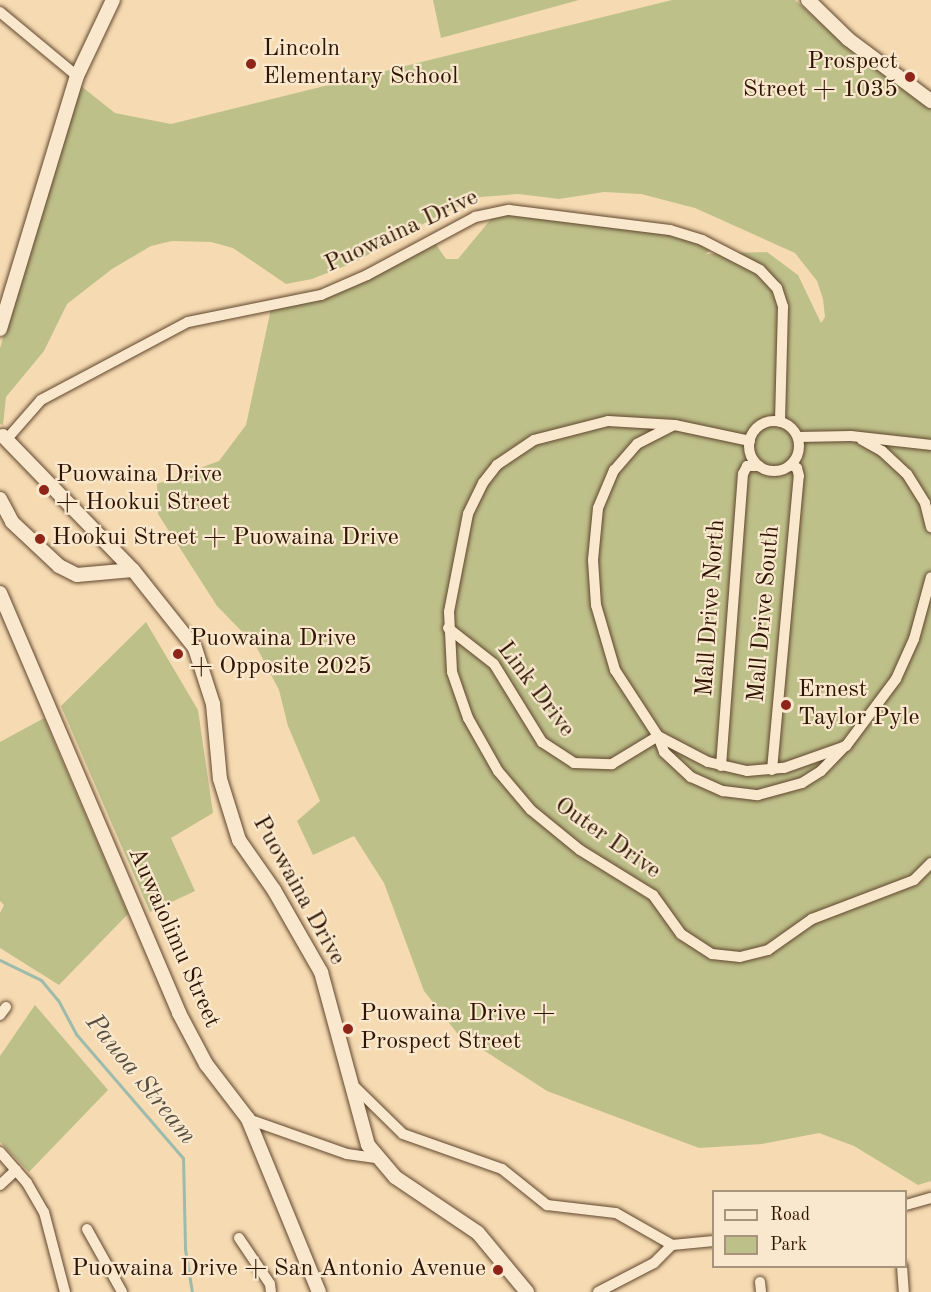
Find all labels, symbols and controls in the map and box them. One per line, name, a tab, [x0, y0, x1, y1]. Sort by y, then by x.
place label: Lincoln Elementary School	[263, 36, 458, 92]
place label: Prospect Street + 1035	[743, 49, 898, 105]
marker: Lincoln Elementary School	[244, 57, 258, 71]
marker: Prospect Street + 1035	[903, 70, 917, 84]
street label: Puowaina Drive	[321, 184, 483, 280]
place label: Puowaina Drive + Hookui Street	[56, 462, 230, 518]
marker: Puowaina Drive + Hookui Street	[37, 483, 51, 497]
street label: Mall Drive North	[691, 518, 733, 698]
place label: Hookui Street + Puowaina Drive	[52, 525, 399, 553]
street label: Mall Drive South	[743, 525, 787, 703]
marker: Hookui Street + Puowaina Drive	[33, 532, 47, 546]
place label: Puowaina Drive + Opposite 2025	[190, 626, 372, 682]
street label: Link Drive	[490, 636, 580, 744]
marker: Puowaina Drive + Opposite 2025	[171, 647, 185, 661]
place label: Ernest Taylor Pyle	[798, 677, 920, 733]
marker: Ernest Taylor Pyle	[779, 698, 793, 712]
street label: Outer Drive	[548, 792, 666, 886]
street label: Puowaina Drive	[245, 811, 351, 971]
street label: Auwaiolimu Street	[120, 843, 226, 1033]
place label: Puowaina Drive + Prospect Street	[360, 1001, 555, 1057]
water label: Pauoa Stream	[78, 1008, 202, 1152]
marker: Puowaina Drive + Prospect Street	[341, 1022, 355, 1036]
legend	[712, 1190, 907, 1268]
text: Road	[770, 1206, 810, 1224]
text: Park	[770, 1236, 807, 1254]
place label: Puowaina Drive + San Antonio Avenue	[72, 1256, 486, 1284]
marker: Puowaina Drive + San Antonio Avenue	[491, 1263, 505, 1277]

